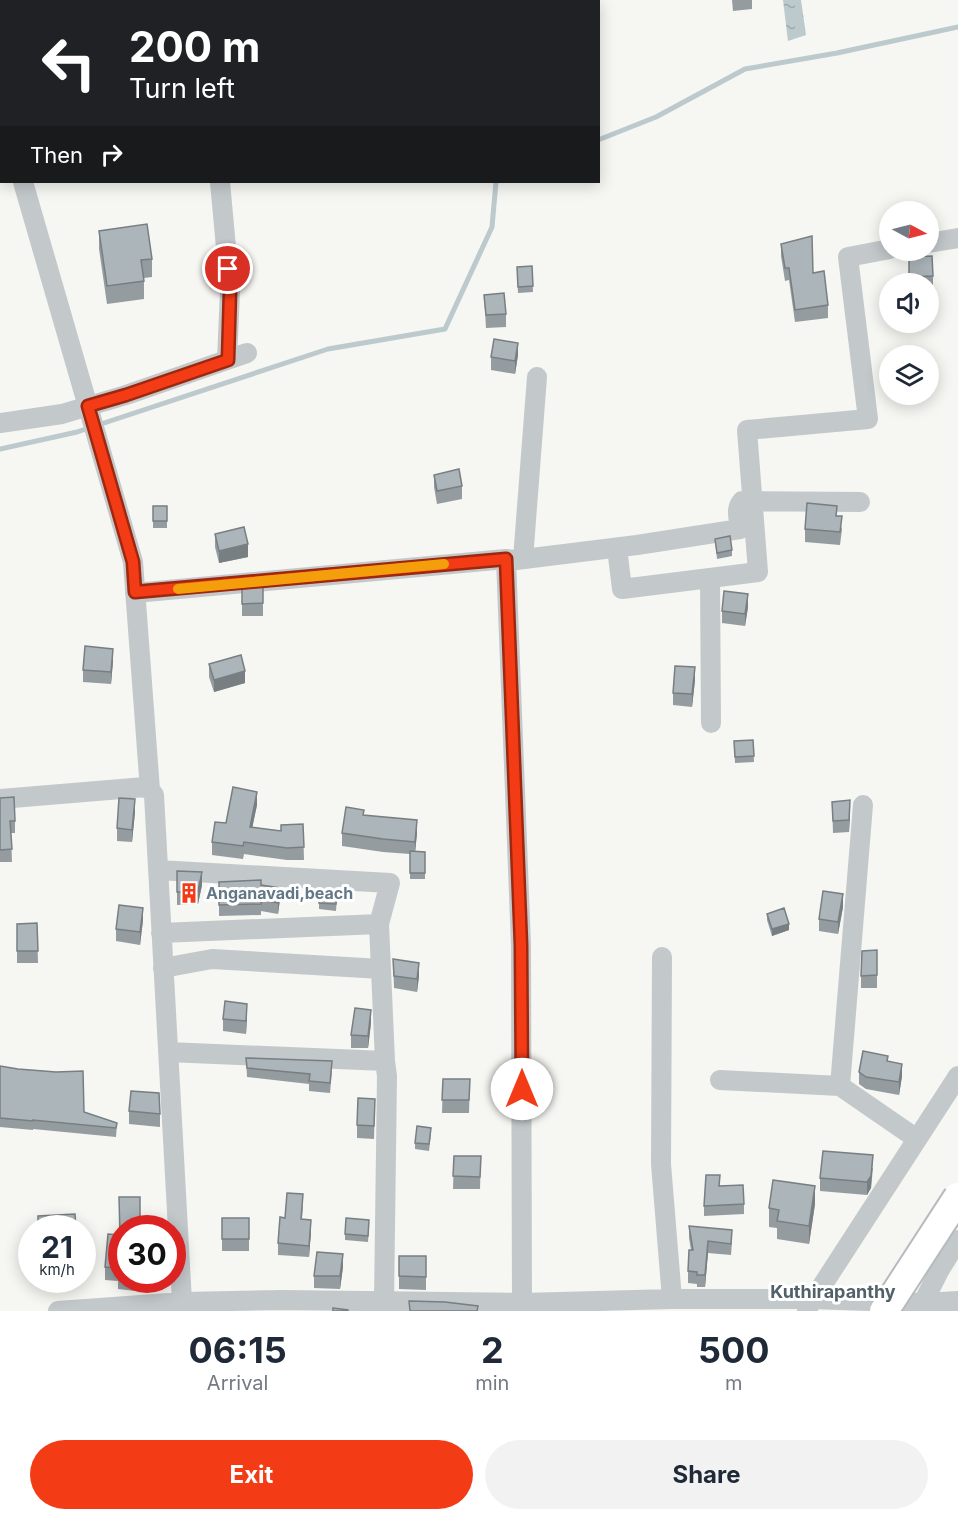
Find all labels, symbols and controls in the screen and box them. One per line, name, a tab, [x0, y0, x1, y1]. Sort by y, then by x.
text: 200 m	[129, 21, 260, 72]
icon: left	[30, 24, 108, 102]
text: Turn left	[129, 72, 235, 105]
icon: right	[95, 138, 128, 171]
text: Then	[30, 142, 83, 168]
north arrow	[879, 201, 939, 261]
map controls	[879, 201, 939, 405]
pin	[202, 243, 253, 294]
icon: arrive	[211, 252, 244, 285]
button: sound	[879, 273, 939, 333]
button: layers	[879, 345, 939, 405]
building icon: Anganavadi,beach	[177, 881, 201, 905]
place label: Anganavadi,beach	[206, 883, 353, 903]
position arrow	[490, 1057, 554, 1121]
speed limit sign: 30	[108, 1215, 186, 1293]
text: 21	[41, 1229, 73, 1265]
text: km/h	[39, 1260, 75, 1279]
district label: Kuthirapanthy	[770, 1281, 896, 1302]
text: 06:15	[189, 1328, 287, 1372]
text: 2	[481, 1328, 504, 1372]
text: 500	[698, 1328, 769, 1372]
text: Arrival	[207, 1371, 268, 1395]
text: min	[475, 1371, 509, 1395]
text: m	[725, 1371, 742, 1395]
button: Exit	[30, 1440, 473, 1509]
button: Share	[485, 1440, 928, 1509]

